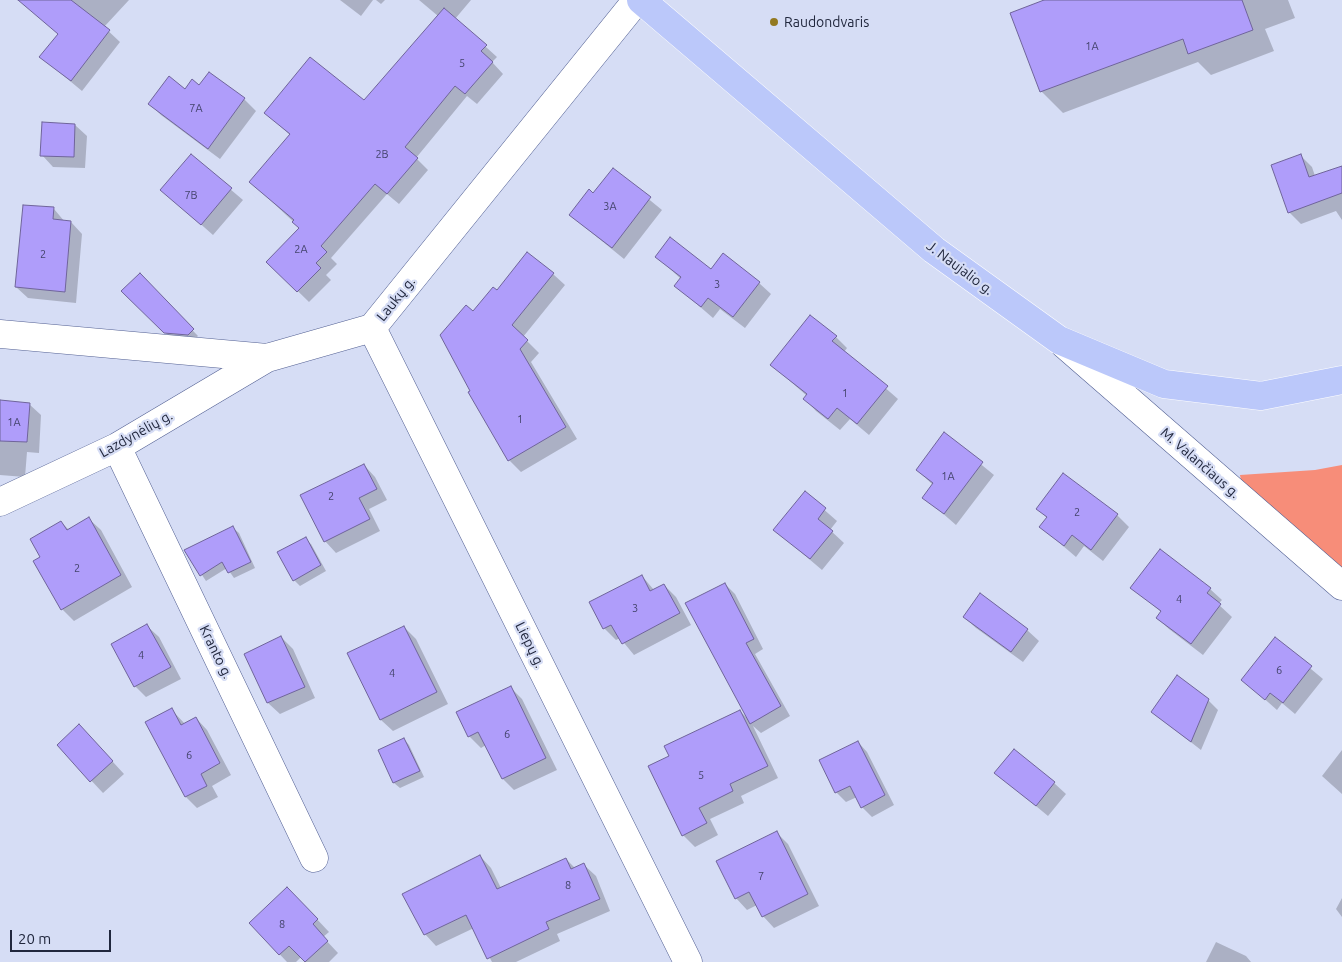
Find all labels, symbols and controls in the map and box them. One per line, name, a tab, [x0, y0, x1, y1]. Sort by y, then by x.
place label: Raudondvaris	[784, 14, 869, 30]
marker: Raudondvaris	[768, 16, 780, 28]
house number: 1A	[1085, 39, 1099, 53]
house number: 5	[459, 56, 465, 70]
house number: 7A	[189, 101, 203, 115]
house number: 2B	[375, 147, 389, 161]
house number: 7B	[184, 188, 198, 202]
house number: 3A	[603, 199, 617, 213]
street label: J. Naujalio g.	[923, 237, 997, 299]
house number: 2A	[294, 242, 308, 256]
house number: 2	[40, 247, 46, 261]
street label: Laukų g.	[373, 273, 419, 325]
house number: 3	[714, 277, 720, 291]
house number: 1	[842, 386, 848, 400]
street label: Lazdynėlių g.	[96, 407, 176, 461]
house number: 1	[517, 412, 523, 426]
house number: 1A	[7, 415, 21, 429]
street label: M. Valančiaus g.	[1157, 424, 1243, 502]
house number: 1A	[941, 469, 955, 483]
house number: 2	[328, 489, 334, 503]
house number: 2	[1074, 505, 1080, 519]
house number: 2	[74, 561, 80, 575]
house number: 4	[1176, 592, 1182, 606]
house number: 3	[632, 601, 638, 615]
street label: Liepų g.	[512, 619, 548, 671]
street label: Kranto g.	[196, 623, 236, 681]
house number: 4	[138, 648, 144, 662]
house number: 6	[1276, 663, 1282, 677]
house number: 4	[389, 666, 395, 680]
house number: 6	[504, 727, 510, 741]
house number: 6	[186, 748, 192, 762]
house number: 5	[698, 768, 704, 782]
house number: 7	[758, 869, 764, 883]
house number: 8	[565, 878, 571, 892]
house number: 8	[279, 917, 285, 931]
scale bar	[12, 920, 114, 952]
text: 20 m	[18, 930, 51, 947]

